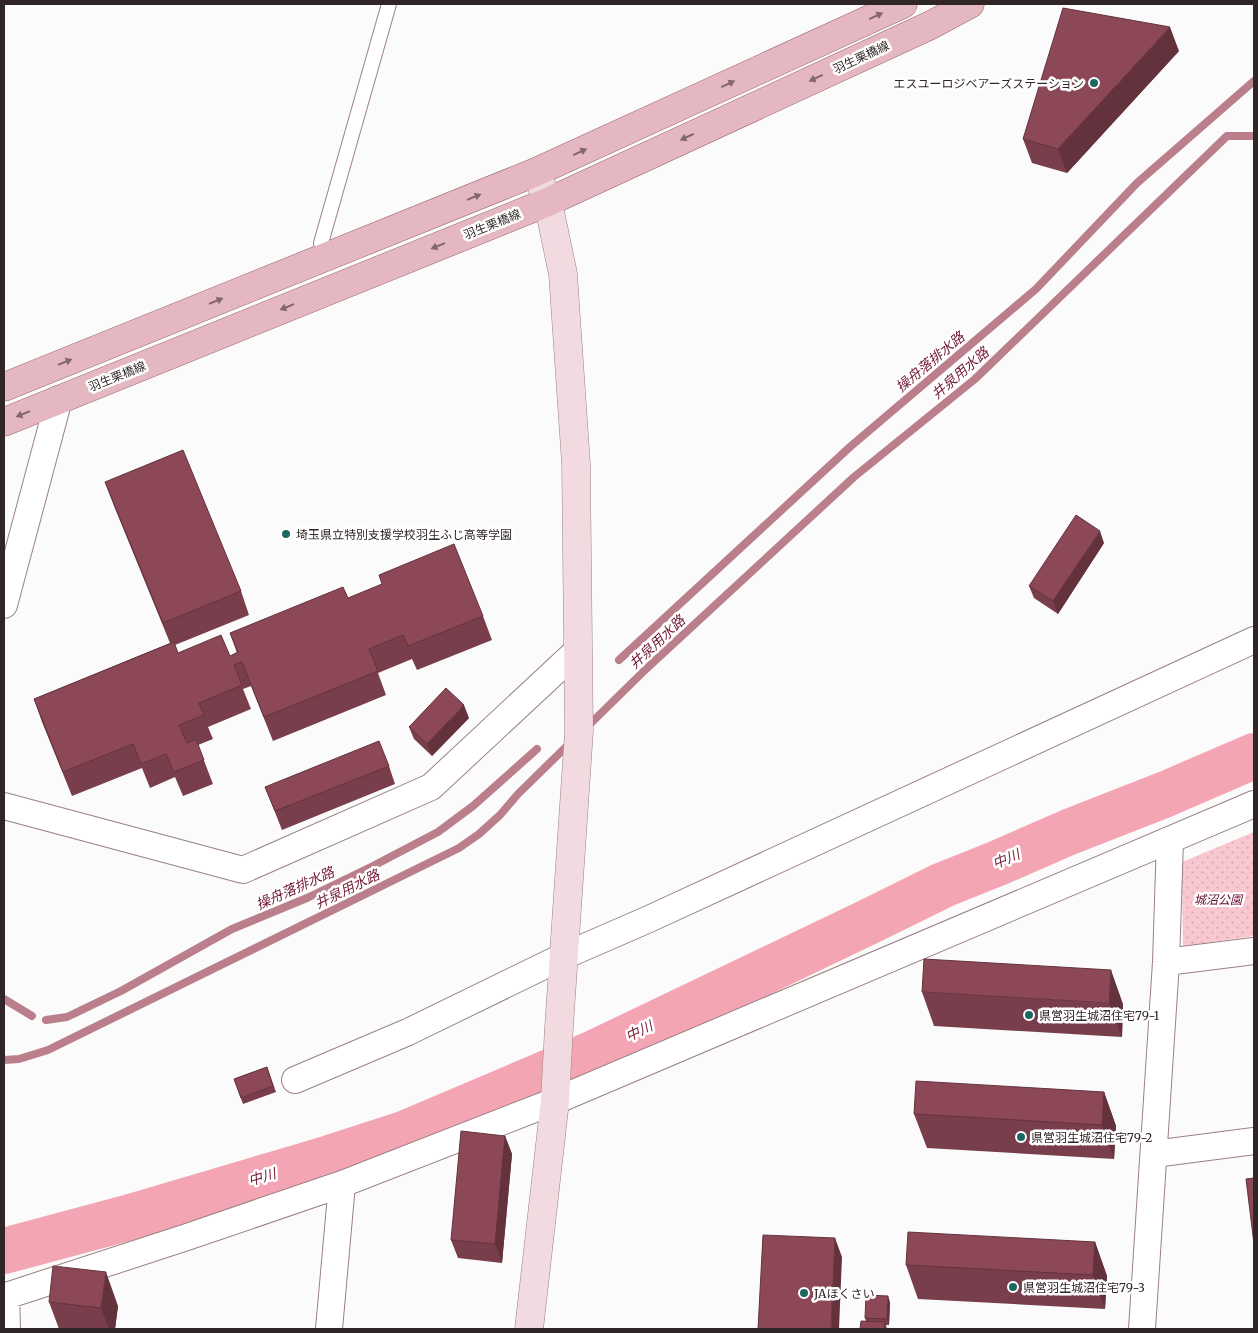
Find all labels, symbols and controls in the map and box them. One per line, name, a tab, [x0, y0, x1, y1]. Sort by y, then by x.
one-way arrow	[869, 12, 883, 20]
street label: 羽生栗橋線	[831, 38, 891, 76]
one-way arrow	[809, 74, 823, 82]
place label: エスユーロジベアーズステーション	[894, 76, 1084, 91]
marker: エスユーロジベアーズステーション	[1088, 77, 1100, 89]
one-way arrow	[721, 80, 735, 88]
one-way arrow	[680, 134, 694, 142]
one-way arrow	[573, 147, 587, 155]
one-way arrow	[467, 193, 482, 200]
street label: 羽生栗橋線	[461, 206, 523, 242]
one-way arrow	[430, 242, 445, 250]
one-way arrow	[209, 297, 223, 305]
one-way arrow	[280, 304, 295, 311]
water label: 操舟落排水路	[892, 327, 969, 396]
water label: 井泉用水路	[928, 343, 993, 403]
one-way arrow	[58, 358, 73, 366]
street label: 羽生栗橋線	[86, 358, 148, 394]
one-way arrow	[16, 410, 30, 418]
place label: 埼玉県立特別支援学校羽生ふじ高等学園	[296, 527, 512, 542]
marker: 埼玉県立特別支援学校羽生ふじ高等学園	[280, 528, 292, 540]
water label: 井泉用水路	[625, 611, 689, 672]
water label: 中川	[990, 844, 1024, 873]
water label: 操舟落排水路	[253, 862, 338, 913]
water label: 井泉用水路	[312, 865, 383, 912]
park label: 城沼公園	[1194, 892, 1244, 907]
place label: 県営羽生城沼住宅79-1	[1039, 1008, 1160, 1023]
marker: 県営羽生城沼住宅79-1	[1023, 1009, 1035, 1021]
water label: 中川	[622, 1016, 657, 1045]
place label: 県営羽生城沼住宅79-2	[1031, 1130, 1152, 1145]
marker: 県営羽生城沼住宅79-2	[1015, 1131, 1027, 1143]
water label: 中川	[246, 1164, 280, 1190]
place label: 県営羽生城沼住宅79-3	[1023, 1280, 1145, 1295]
marker: 県営羽生城沼住宅79-3	[1007, 1281, 1019, 1293]
place label: JAほくさい	[813, 1286, 875, 1301]
marker: JAほくさい	[798, 1287, 810, 1299]

